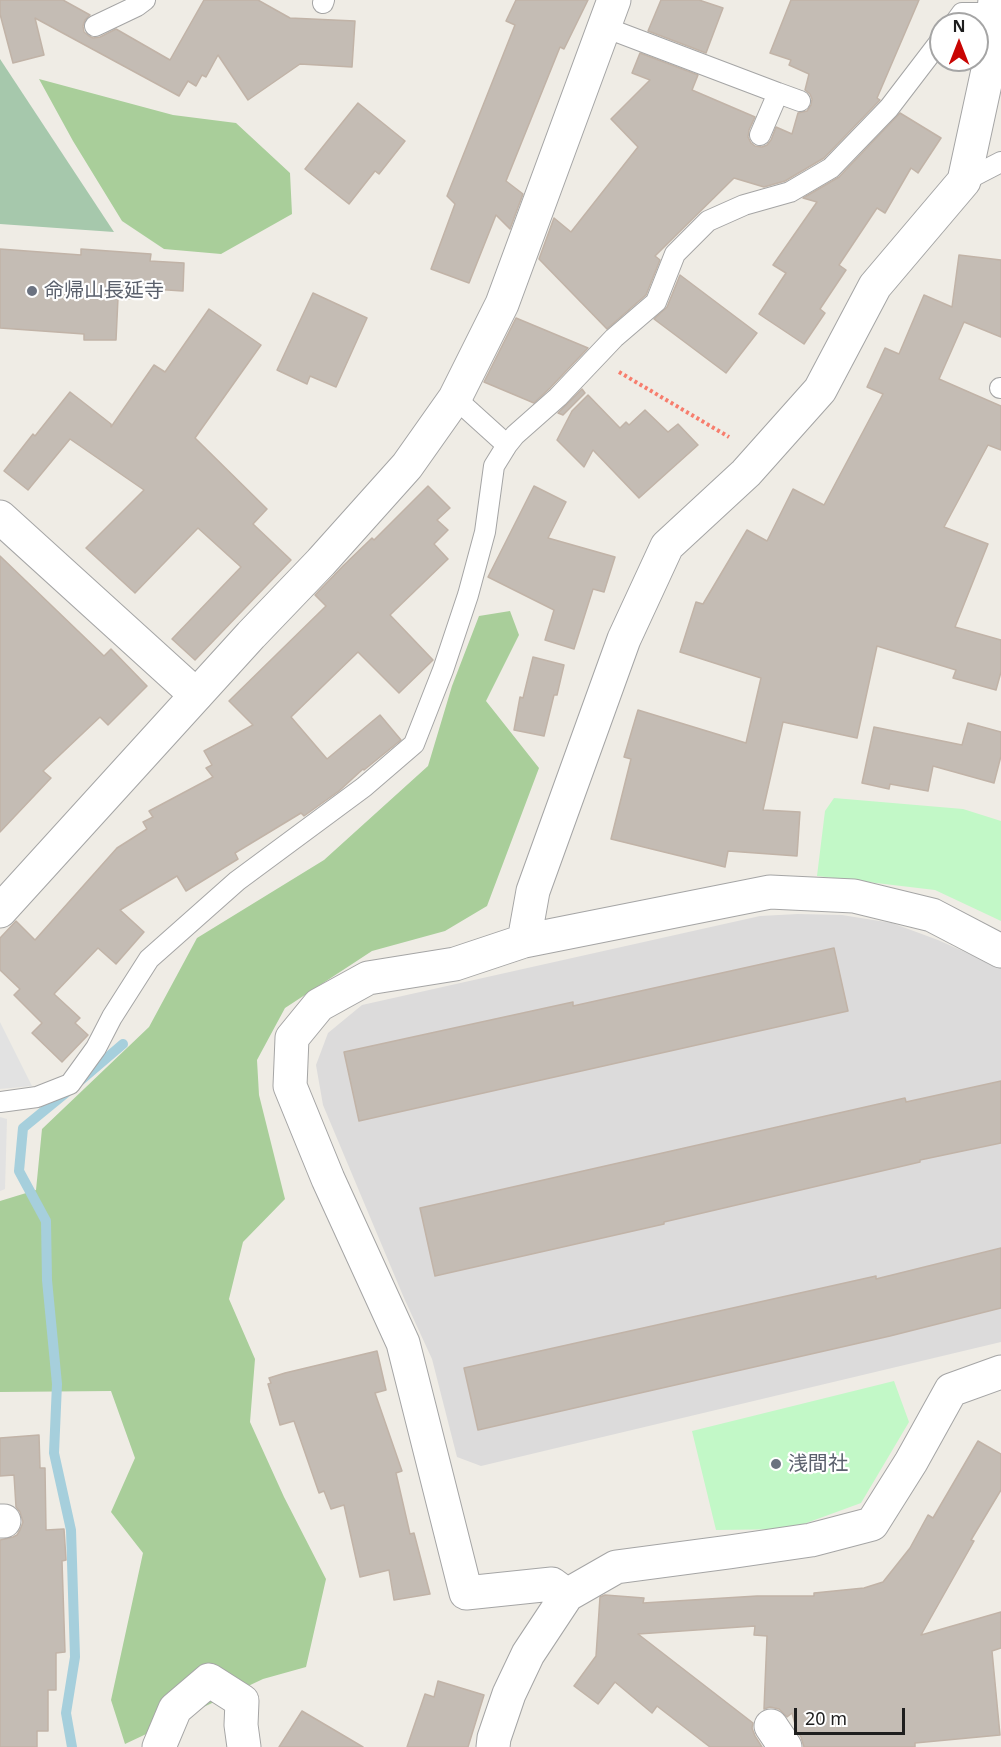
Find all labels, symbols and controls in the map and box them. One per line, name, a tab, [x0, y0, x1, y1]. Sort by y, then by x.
north arrow	[929, 12, 989, 72]
text: N	[952, 15, 966, 37]
place label: 命帰山長延寺	[44, 279, 164, 303]
marker: 命帰山長延寺	[25, 284, 39, 298]
place label: 浅間社	[788, 1452, 848, 1476]
marker: 浅間社	[769, 1457, 783, 1471]
scale bar	[797, 1696, 908, 1734]
text: 20 m	[805, 1706, 847, 1730]

